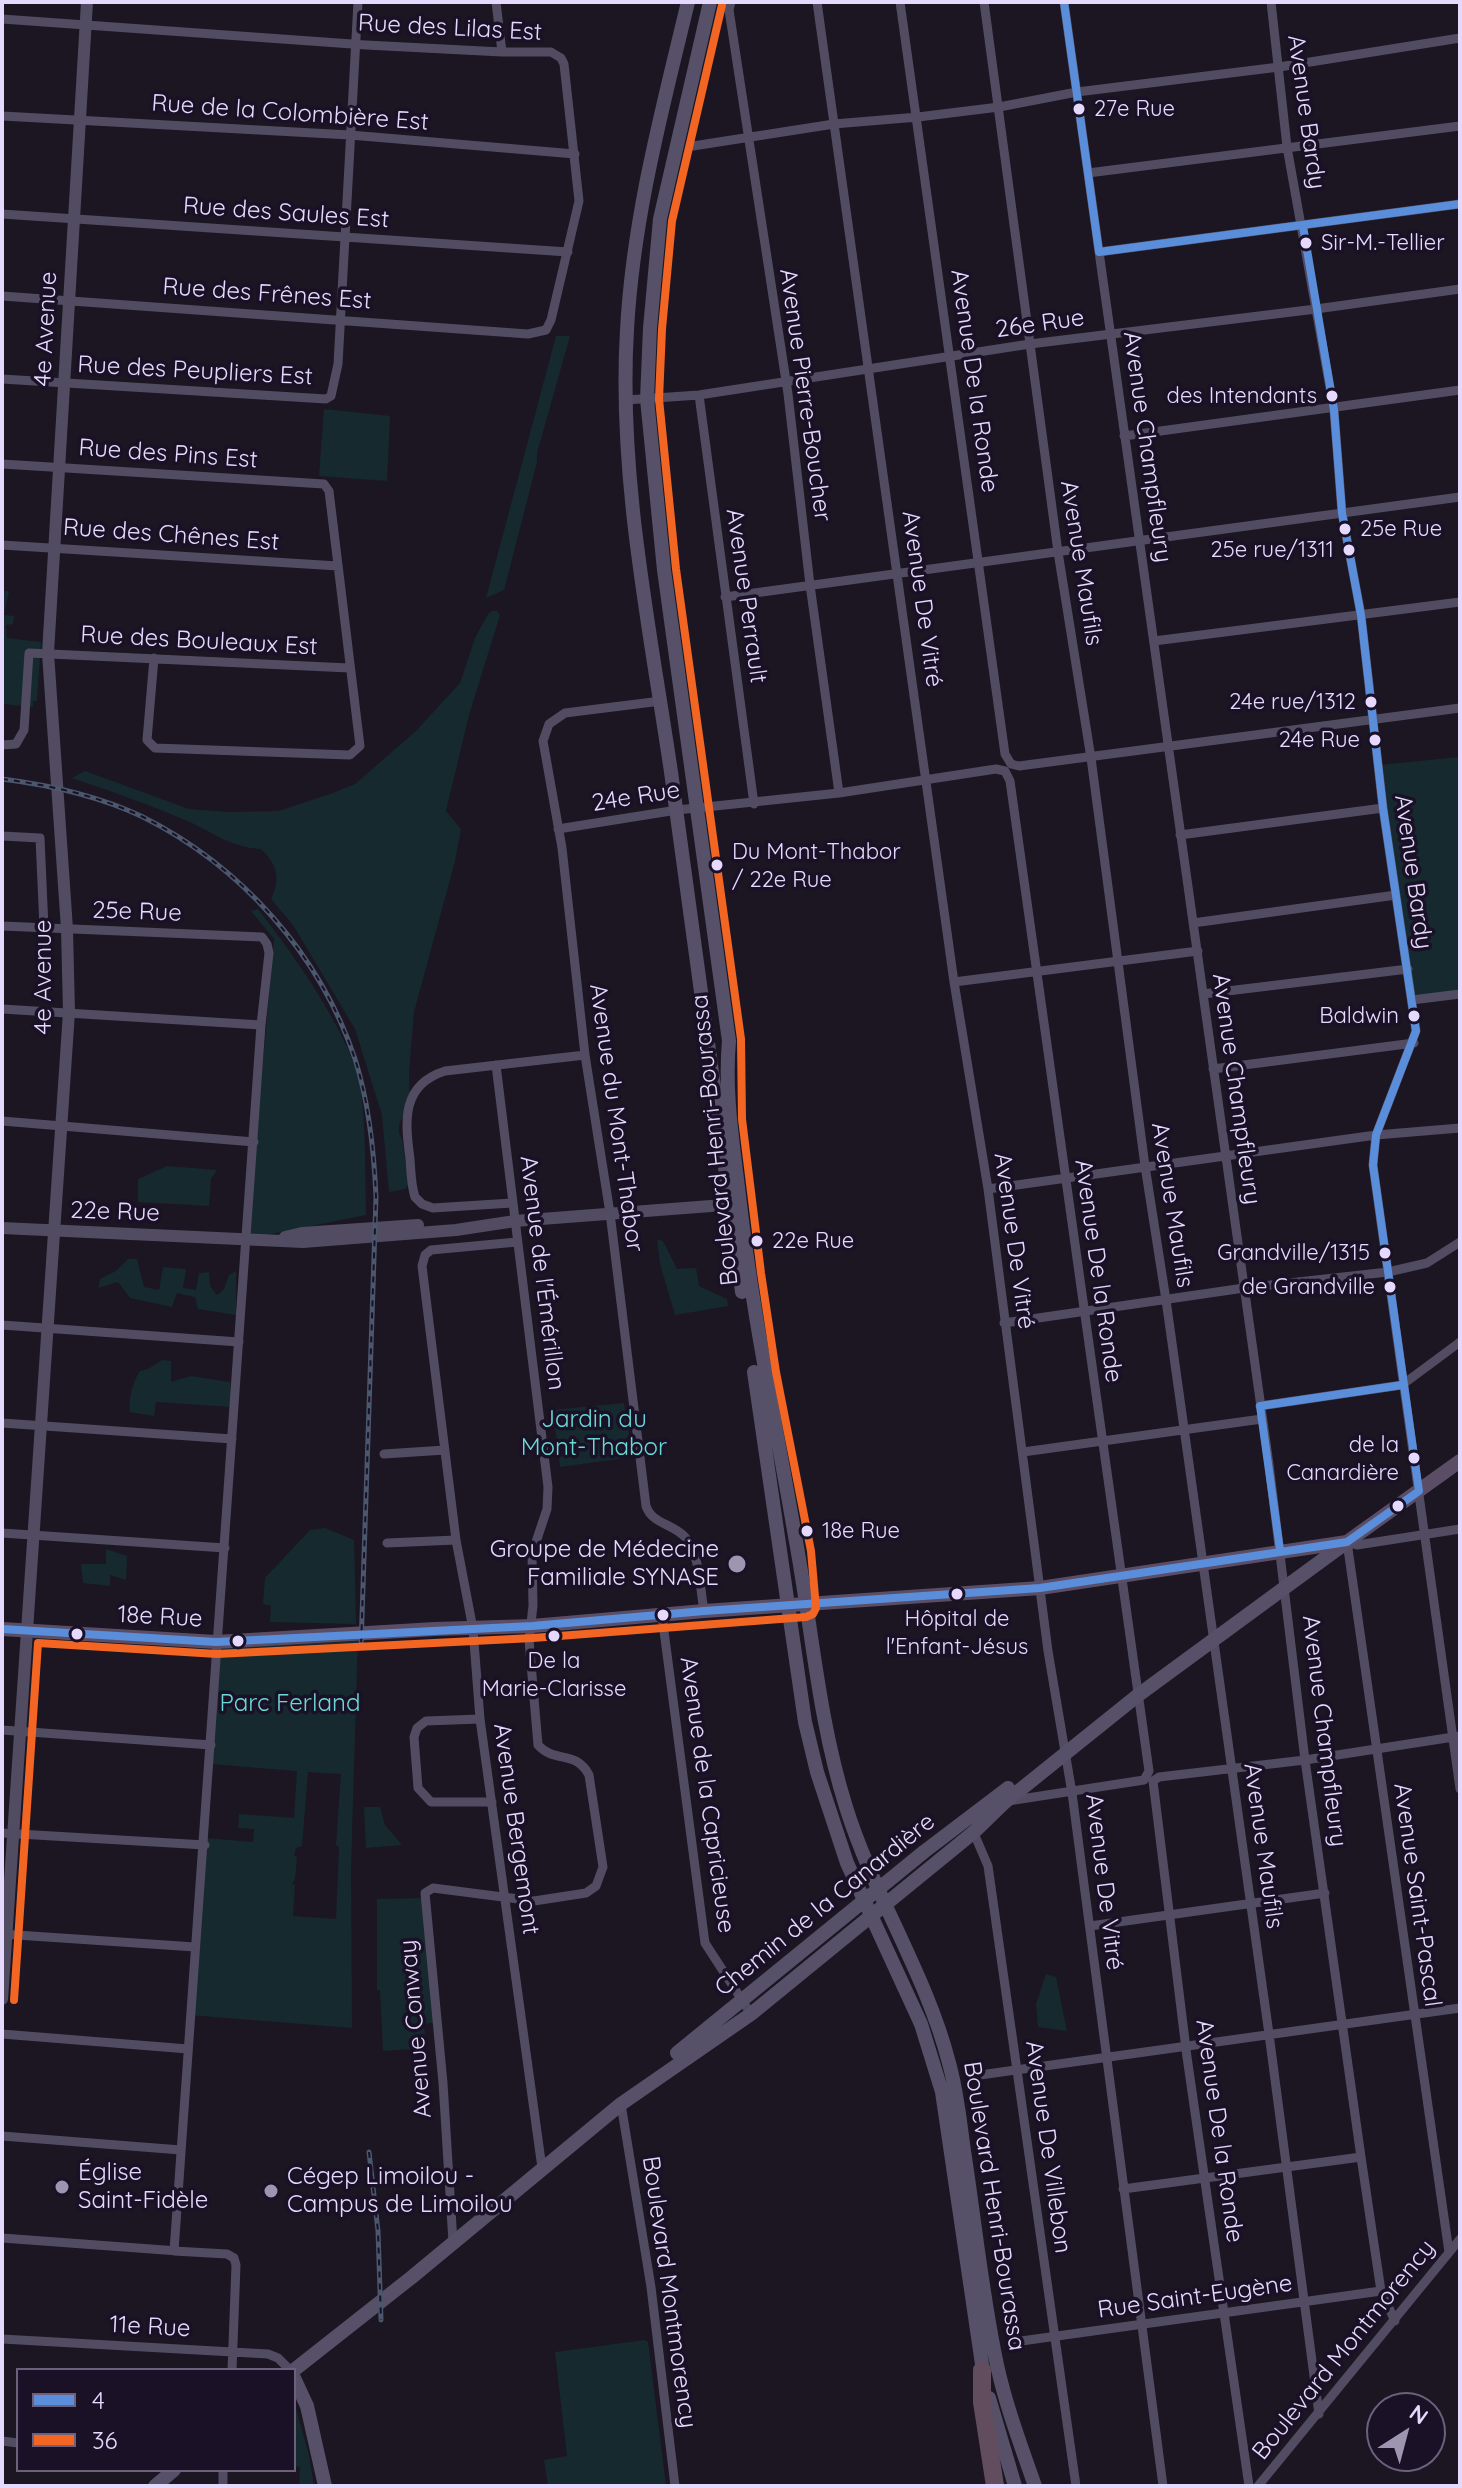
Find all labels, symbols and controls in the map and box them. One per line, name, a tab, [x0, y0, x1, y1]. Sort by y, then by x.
street label: Rue des Lilas Est	[357, 9, 543, 47]
street label: Avenue Bardy	[1281, 33, 1331, 191]
street label: Rue de la Colombière Est	[150, 89, 430, 137]
place label: 27e Rue	[1094, 96, 1175, 122]
marker: 27e Rue	[1071, 101, 1087, 117]
street label: Rue des Saules Est	[182, 191, 390, 235]
place label: Sir-M.-Tellier	[1321, 230, 1445, 256]
marker: Sir-M.-Tellier	[1298, 235, 1314, 251]
street label: Avenue Pierre-Boucher	[773, 267, 837, 523]
street label: Avenue De la Ronde	[944, 267, 1004, 495]
street label: 4e Avenue	[29, 271, 63, 387]
street label: Rue des Frênes Est	[162, 272, 372, 316]
street label: 26e Rue	[994, 304, 1086, 344]
street label: Avenue Champfleury	[1117, 330, 1177, 564]
street label: Rue des Peupliers Est	[77, 350, 313, 392]
place label: des Intendants	[1167, 383, 1317, 409]
marker: des Intendants	[1324, 388, 1340, 404]
street label: Rue des Pins Est	[77, 433, 259, 475]
street label: Avenue Maufils	[1054, 478, 1108, 648]
street label: Avenue Perrault	[719, 507, 773, 685]
street label: Avenue De Vitré	[895, 509, 949, 689]
street label: Rue des Chênes Est	[62, 513, 280, 557]
place label: 25e Rue	[1360, 516, 1442, 542]
marker: 25e Rue	[1337, 521, 1353, 537]
place label: 25e rue/1311	[1211, 537, 1334, 563]
marker: 25e rue/1311	[1341, 542, 1357, 558]
street label: Rue des Bouleaux Est	[80, 620, 318, 662]
place label: 24e rue/1312	[1229, 689, 1356, 715]
marker: 24e rue/1312	[1363, 694, 1379, 710]
place label: 24e Rue	[1279, 727, 1360, 753]
marker: 24e Rue	[1367, 732, 1383, 748]
street label: 24e Rue	[590, 776, 682, 818]
street label: Avenue Bardy	[1388, 793, 1438, 951]
place label: Du Mont-Thabor / 22e Rue	[732, 839, 901, 890]
marker: Du Mont-Thabor / 22e Rue	[709, 857, 725, 873]
street label: 25e Rue	[92, 896, 182, 928]
street label: 4e Avenue	[30, 920, 58, 1034]
street label: Avenue Champfleury	[1206, 972, 1266, 1206]
street label: Avenue du Mont-Thabor	[583, 982, 649, 1254]
street label: Boulevard Henri-Bourassa	[685, 993, 745, 1287]
place label: Baldwin	[1319, 1003, 1399, 1029]
marker: Baldwin	[1406, 1008, 1422, 1024]
street label: Avenue Maufils	[1145, 1120, 1199, 1290]
street label: Avenue De Vitré	[987, 1151, 1041, 1331]
street label: Avenue de l'Émérillon	[513, 1154, 571, 1392]
street label: Avenue De la Ronde	[1068, 1157, 1128, 1385]
street label: 22e Rue	[70, 1196, 160, 1228]
place label: 22e Rue	[772, 1228, 854, 1254]
marker: 22e Rue	[749, 1233, 765, 1249]
place label: Grandville/1315	[1217, 1240, 1370, 1266]
marker: Grandville/1315	[1377, 1245, 1393, 1261]
place label: de Grandville	[1242, 1274, 1375, 1300]
marker: de Grandville	[1382, 1279, 1398, 1295]
park label: Jardin du Mont-Thabor	[521, 1406, 667, 1462]
place label: de la Canardière	[1286, 1432, 1399, 1484]
marker: de la Canardière	[1406, 1450, 1422, 1466]
unlabelled marker	[1390, 1498, 1406, 1514]
place label: 18e Rue	[822, 1518, 900, 1544]
marker: 18e Rue	[799, 1523, 815, 1539]
place label: Groupe de Médecine Familiale SYNASE	[490, 1536, 719, 1592]
marker: Groupe de Médecine Familiale SYNASE	[726, 1553, 748, 1575]
marker: Hôpital de l'Enfant-Jésus	[949, 1586, 965, 1602]
street label: 18e Rue	[117, 1600, 203, 1634]
place label: Hôpital de l'Enfant-Jésus	[886, 1606, 1028, 1658]
unlabelled marker	[655, 1607, 671, 1623]
street label: Avenue Champfleury	[1296, 1614, 1352, 1848]
unlabelled marker	[69, 1626, 85, 1642]
marker: De la Marie-Clarisse	[546, 1628, 562, 1644]
unlabelled marker	[230, 1633, 246, 1649]
place label: De la Marie-Clarisse	[482, 1648, 626, 1700]
street label: Avenue de la Capricieuse	[673, 1655, 741, 1935]
park label: Parc Ferland	[220, 1690, 360, 1718]
street label: Avenue Bergemont	[487, 1721, 545, 1937]
street label: Avenue Maufils	[1237, 1761, 1289, 1931]
street label: Avenue Saint-Pascal	[1387, 1781, 1447, 2009]
street label: Avenue De Vitré	[1079, 1792, 1129, 1972]
street label: Chemin de la Canardière	[709, 1807, 941, 2003]
street label: Avenue Conway	[394, 1939, 438, 2119]
street label: Avenue De la Ronde	[1189, 2017, 1249, 2245]
street label: Avenue De Villebon	[1019, 2039, 1077, 2255]
street label: Boulevard Henri-Bourassa	[957, 2059, 1031, 2353]
street label: Boulevard Montmorency	[636, 2154, 702, 2430]
place label: Église Saint-Fidèle	[78, 2159, 208, 2215]
place label: Cégep Limoilou - Campus de Limoilou	[287, 2163, 513, 2219]
marker: Église Saint-Fidèle	[53, 2178, 71, 2196]
marker: Cégep Limoilou - Campus de Limoilou	[262, 2182, 280, 2200]
street label: Boulevard Montmorency	[1246, 2234, 1442, 2466]
street label: Rue Saint-Eugène	[1096, 2269, 1294, 2325]
street label: 11e Rue	[109, 2311, 191, 2343]
legend	[16, 2368, 296, 2472]
text: 4	[92, 2385, 105, 2415]
north arrow	[1366, 2392, 1446, 2472]
text: N	[1404, 2398, 1434, 2430]
text: 36	[92, 2425, 118, 2455]

